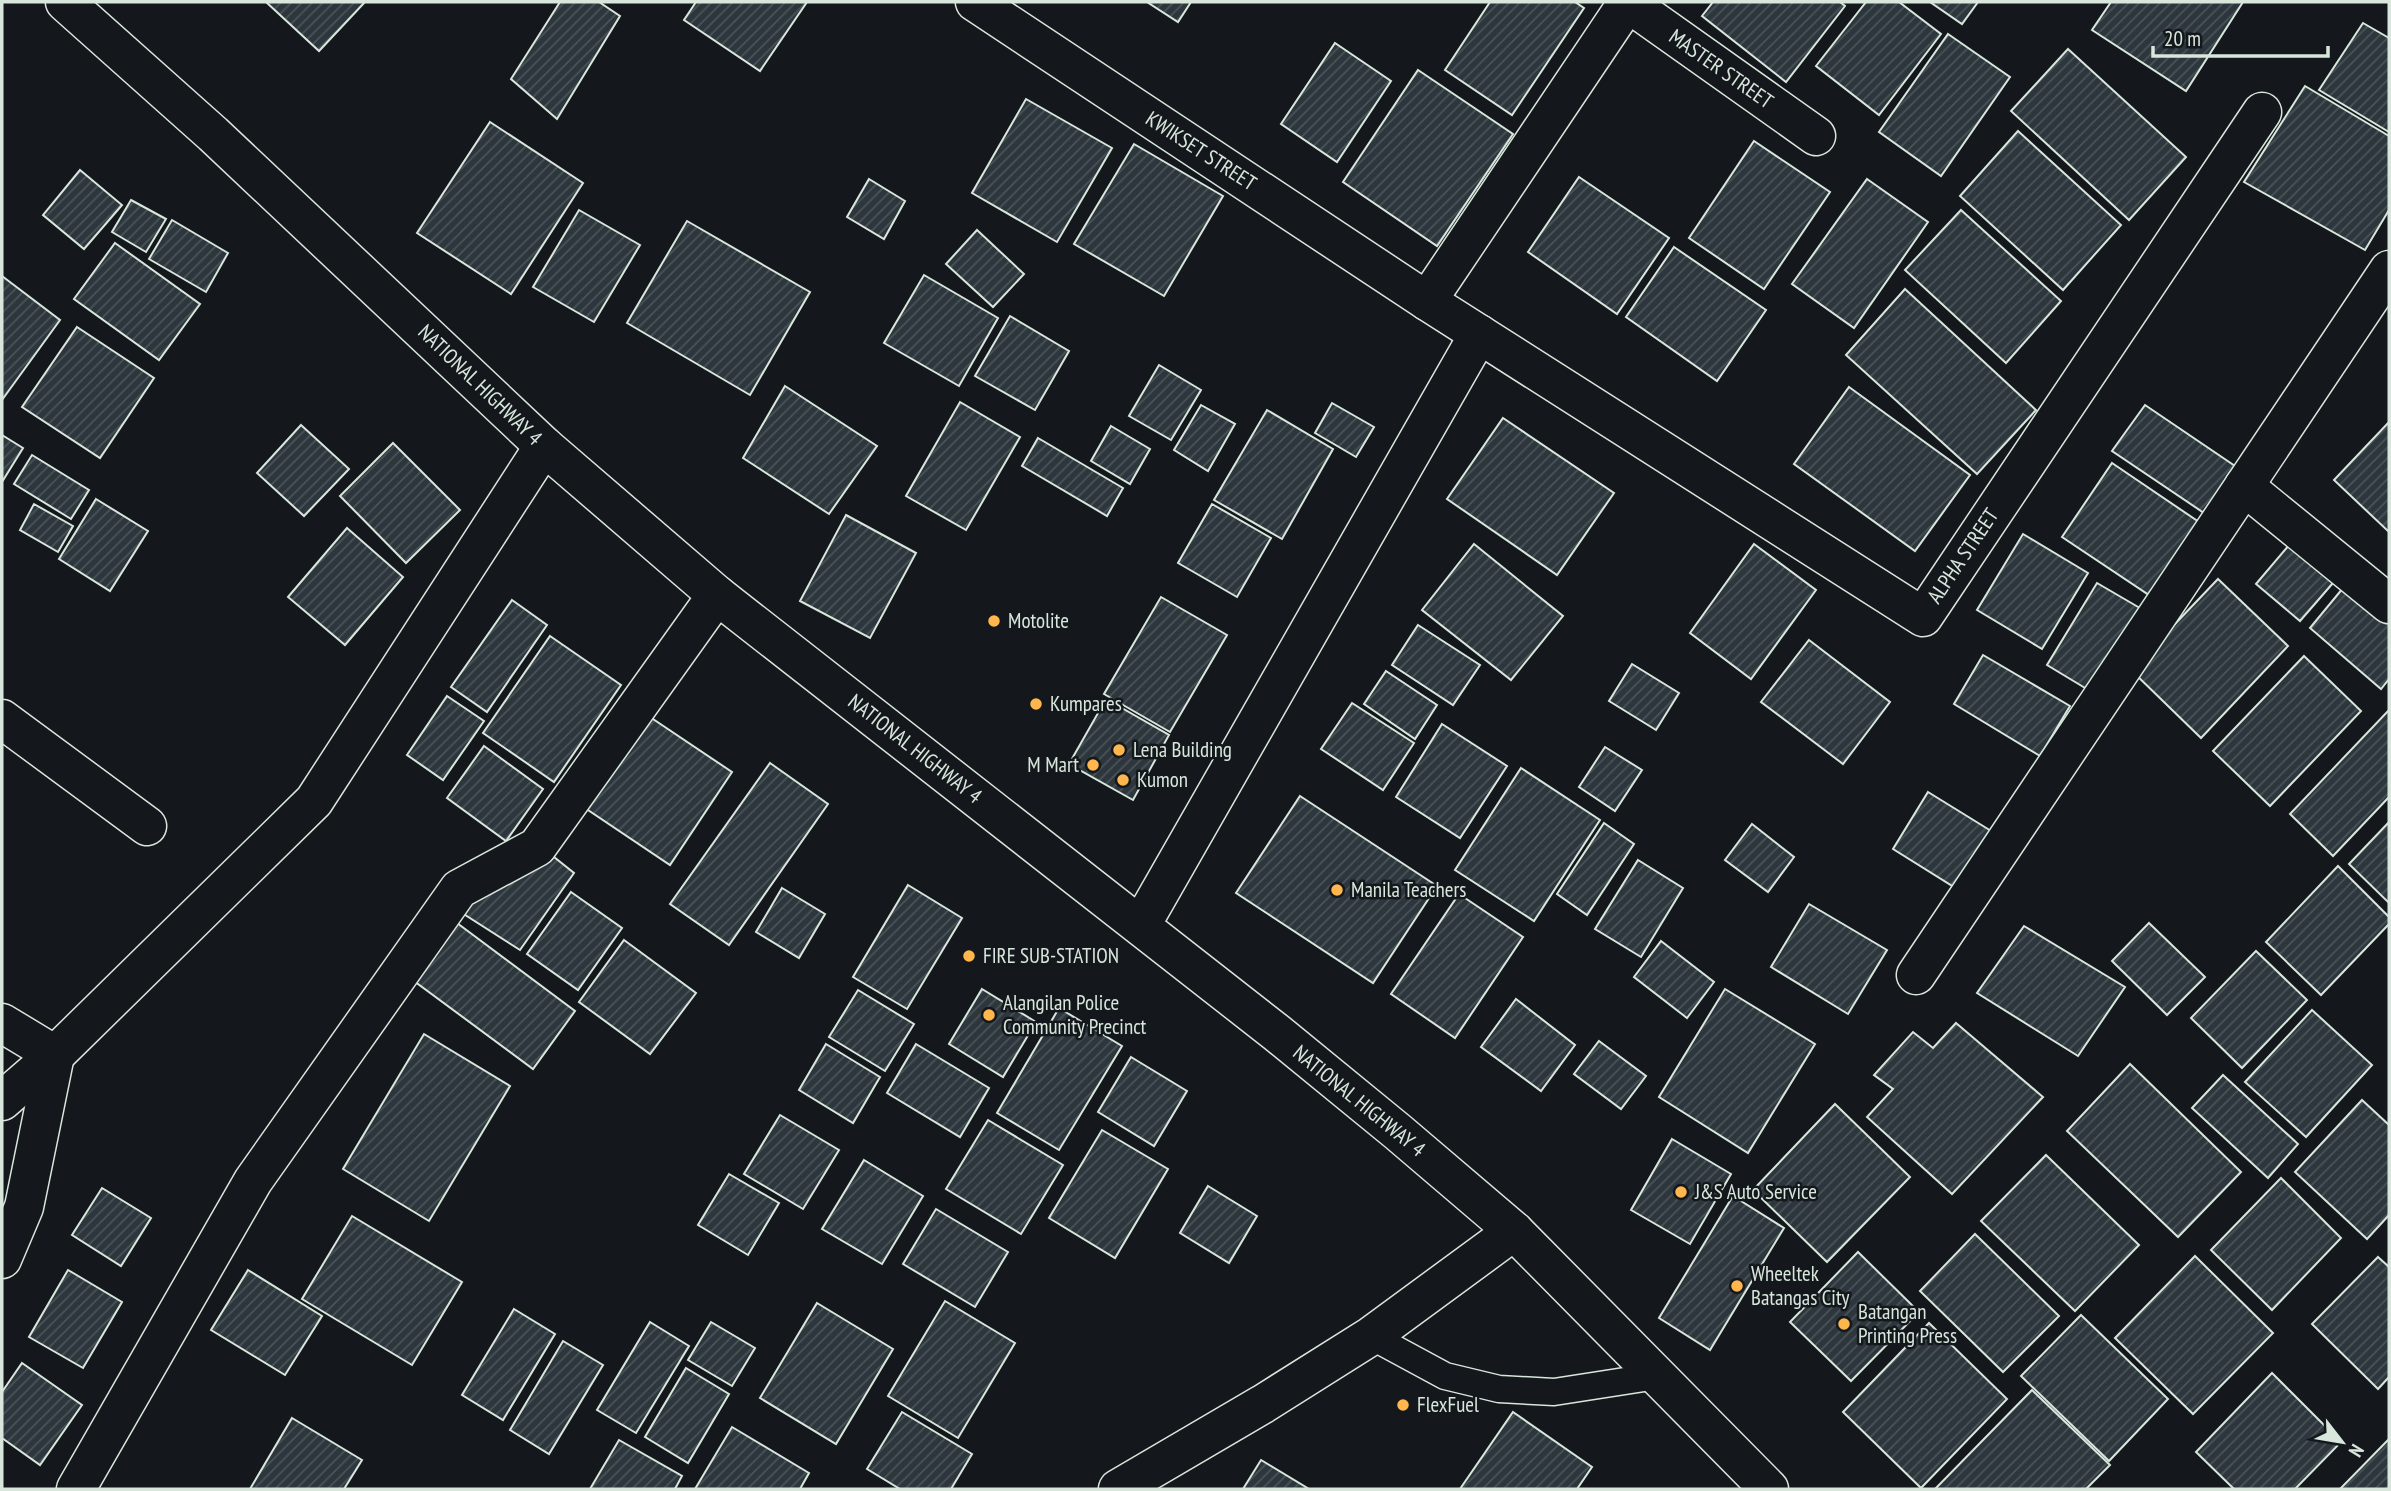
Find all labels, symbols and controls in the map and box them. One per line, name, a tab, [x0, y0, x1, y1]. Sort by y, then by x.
scale bar	[2153, 14, 2328, 58]
street label: MASTER STREET	[1664, 23, 1779, 115]
text: 20 m	[2164, 25, 2201, 52]
street label: KWIKSET STREET	[1141, 105, 1262, 197]
street label: NATIONAL HIGHWAY 4	[412, 318, 549, 451]
street label: ALPHA STREET	[1921, 503, 2005, 608]
place label: Motolite	[1008, 607, 1069, 634]
marker: Motolite	[986, 613, 1002, 629]
street label: NATIONAL HIGHWAY 4	[843, 688, 988, 810]
place label: Kumpares	[1050, 690, 1122, 717]
marker: Kumpares	[1028, 696, 1044, 712]
place label: Lena Building	[1133, 736, 1232, 763]
marker: Lena Building	[1111, 742, 1127, 758]
place label: M Mart	[1027, 751, 1079, 778]
marker: M Mart	[1085, 757, 1101, 773]
place label: Kumon	[1137, 766, 1188, 793]
marker: Kumon	[1115, 772, 1131, 788]
place label: Manila Teachers	[1351, 876, 1466, 903]
marker: Manila Teachers	[1329, 882, 1345, 898]
place label: FIRE SUB-STATION	[983, 942, 1119, 969]
marker: FIRE SUB-STATION	[961, 948, 977, 964]
place label: Alangilan Police Community Precinct	[1003, 989, 1147, 1040]
marker: Alangilan Police Community Precinct	[981, 1007, 997, 1023]
street label: NATIONAL HIGHWAY 4	[1288, 1039, 1431, 1163]
place label: J&S Auto Service	[1694, 1178, 1817, 1205]
marker: J&S Auto Service	[1673, 1184, 1689, 1200]
place label: Wheeltek Batangas City	[1751, 1260, 1850, 1311]
marker: Wheeltek Batangas City	[1729, 1278, 1745, 1294]
place label: Batangan Printing Press	[1858, 1298, 1957, 1349]
marker: Batangan Printing Press	[1836, 1316, 1852, 1332]
place label: FlexFuel	[1417, 1391, 1479, 1418]
marker: FlexFuel	[1395, 1397, 1411, 1413]
north arrow	[2307, 1407, 2377, 1477]
text: N	[2344, 1440, 2370, 1461]

